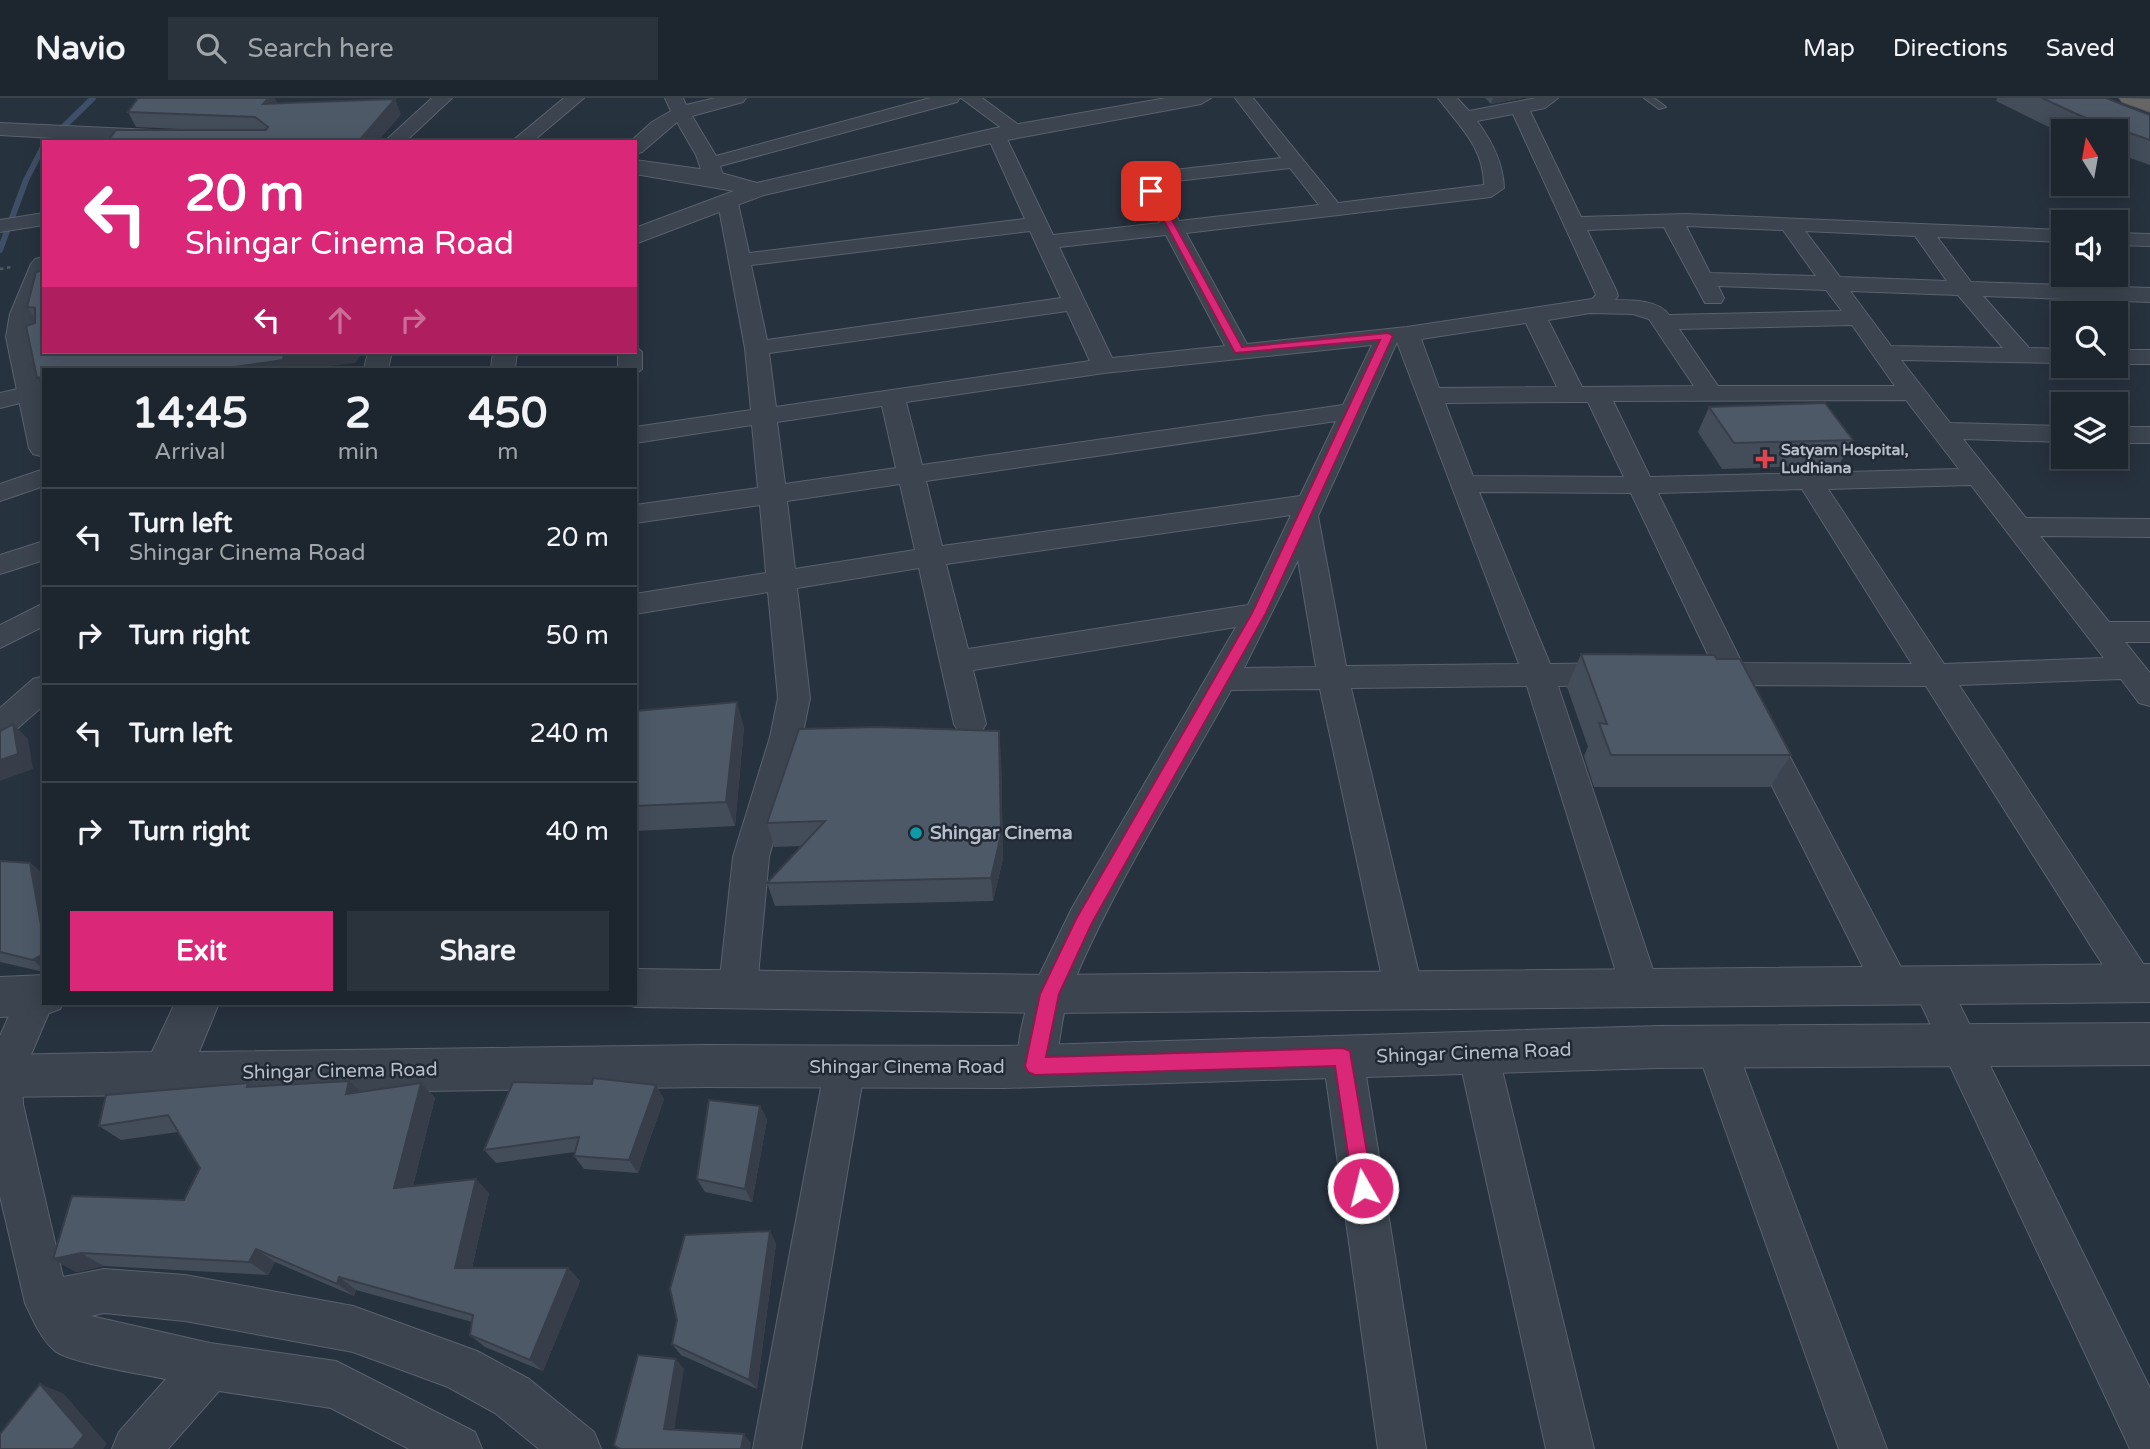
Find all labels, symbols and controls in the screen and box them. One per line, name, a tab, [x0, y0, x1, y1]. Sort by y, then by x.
search box	[168, 17, 658, 80]
text: Navio	[35, 29, 126, 68]
icon: search	[192, 29, 230, 67]
text: Search here	[248, 33, 394, 64]
text: Map	[1803, 34, 1855, 63]
text: Directions	[1893, 34, 2008, 63]
text: Saved	[2046, 34, 2115, 63]
north arrow	[2051, 119, 2128, 196]
map controls	[2051, 119, 2128, 469]
pin	[1121, 161, 1181, 221]
text: 20 m	[185, 165, 304, 224]
icon: left	[70, 168, 161, 259]
icon: arrive	[1132, 172, 1170, 210]
button: sound	[2051, 210, 2128, 287]
text: Shingar Cinema Road	[185, 225, 514, 263]
icon: left	[248, 301, 286, 339]
icon: ahead	[321, 301, 359, 339]
icon: right	[394, 301, 432, 339]
button: search	[2051, 301, 2128, 378]
text: 14:45	[132, 388, 248, 439]
text: 2	[345, 388, 371, 439]
text: 450	[468, 388, 547, 439]
button: layers	[2051, 392, 2128, 469]
text: Arrival	[154, 438, 225, 466]
text: min	[338, 438, 379, 466]
text: m	[497, 438, 518, 466]
place label: Satyam Hospital, Ludhiana	[1781, 440, 1909, 478]
marker: Satyam Hospital, Ludhiana	[1755, 449, 1775, 469]
text: Turn left	[129, 508, 232, 539]
icon: left	[70, 518, 108, 556]
text: 20 m	[546, 522, 609, 553]
text: Shingar Cinema Road	[129, 539, 366, 567]
icon: right	[70, 616, 108, 654]
text: Turn right	[129, 620, 250, 651]
text: 50 m	[546, 620, 609, 651]
icon: left	[70, 714, 108, 752]
text: Turn left	[129, 718, 232, 749]
text: 240 m	[529, 718, 609, 749]
icon: right	[70, 812, 108, 850]
text: Turn right	[129, 816, 250, 847]
text: 40 m	[546, 816, 609, 847]
place label: Shingar Cinema	[930, 822, 1073, 845]
marker: Shingar Cinema	[908, 825, 924, 841]
button: Exit	[70, 911, 333, 991]
button: Share	[347, 911, 609, 991]
street label: Shingar Cinema Road	[1376, 1039, 1572, 1067]
street label: Shingar Cinema Road	[809, 1056, 1005, 1078]
street label: Shingar Cinema Road	[242, 1058, 438, 1084]
position arrow	[1326, 1151, 1400, 1225]

